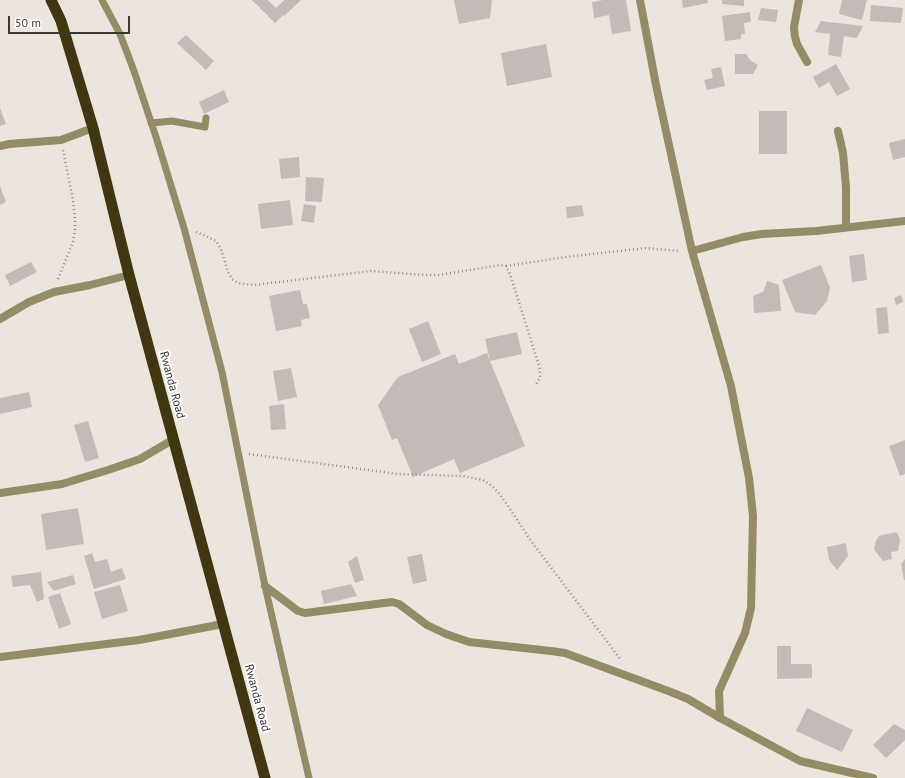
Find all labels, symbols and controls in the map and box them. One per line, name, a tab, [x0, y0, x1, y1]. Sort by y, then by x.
scale bar	[10, 8, 132, 34]
text: 50 m	[15, 15, 41, 30]
street label: Rwanda Road	[156, 350, 188, 420]
street label: Rwanda Road	[241, 663, 273, 733]

